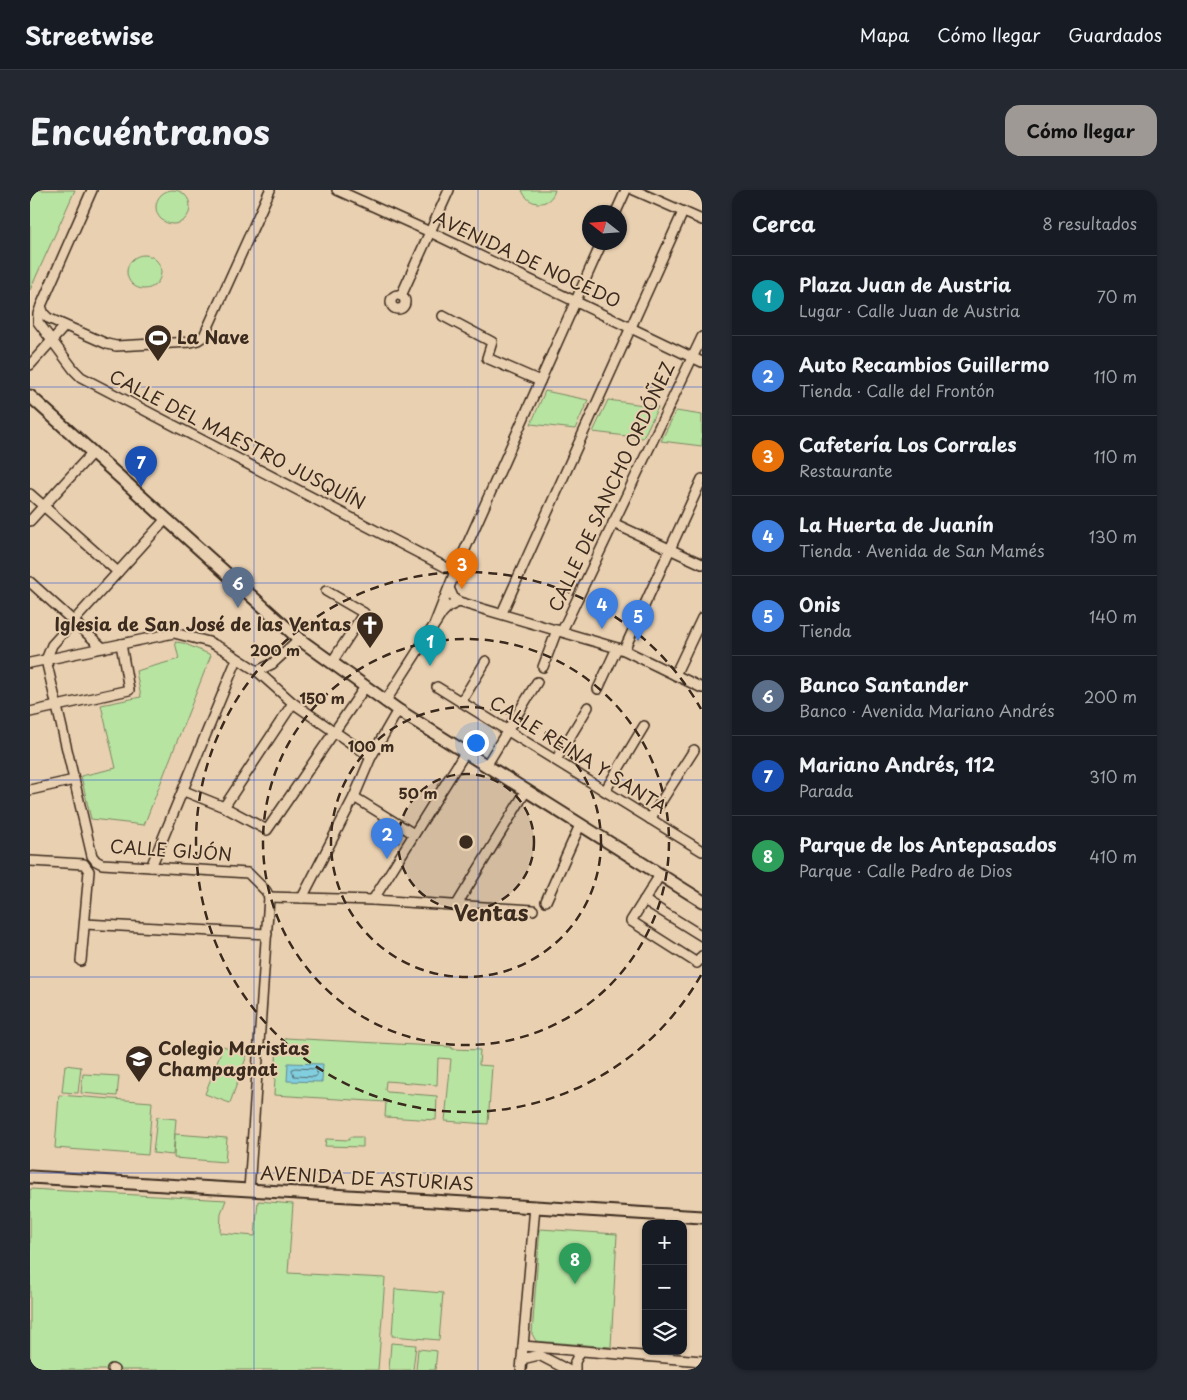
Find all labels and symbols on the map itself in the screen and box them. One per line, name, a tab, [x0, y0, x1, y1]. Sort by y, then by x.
street label: AVENIDA DE NOCEDO	[430, 203, 625, 314]
north arrow	[582, 205, 627, 250]
sports icon: La Nave	[143, 323, 173, 362]
place label: La Nave	[177, 323, 249, 350]
street label: CALLE DE SANCHO ORDÓÑEZ	[541, 357, 681, 616]
street label: CALLE DEL MAESTRO JUSQUÍN	[105, 362, 370, 515]
pin: 7	[125, 446, 157, 487]
pin: 3	[446, 548, 478, 589]
pin: 6	[222, 567, 254, 608]
pin: 4	[586, 588, 618, 629]
pin: 5	[622, 600, 654, 641]
place label: Iglesia de San José de las Ventas	[55, 610, 351, 637]
church icon: Iglesia de San José de las Ventas	[355, 610, 385, 649]
pin: 1	[414, 625, 446, 666]
text: 200 m	[250, 638, 300, 661]
text: 150 m	[299, 686, 345, 709]
street label: CALLE REINA Y SANTA	[485, 688, 673, 819]
your location	[463, 730, 489, 756]
text: 100 m	[348, 734, 394, 757]
text: 50 m	[399, 781, 437, 804]
pin: 2	[371, 818, 403, 859]
street label: CALLE GIJÓN	[109, 832, 233, 867]
centre of rings	[457, 833, 475, 851]
district label: Ventas	[453, 895, 529, 928]
place label: Colegio Maristas Champagnat	[158, 1034, 310, 1082]
school or university icon: Colegio Maristas Champagnat	[124, 1044, 154, 1083]
street label: AVENIDA DE ASTURIAS	[260, 1158, 474, 1197]
pin: 8	[559, 1243, 591, 1284]

